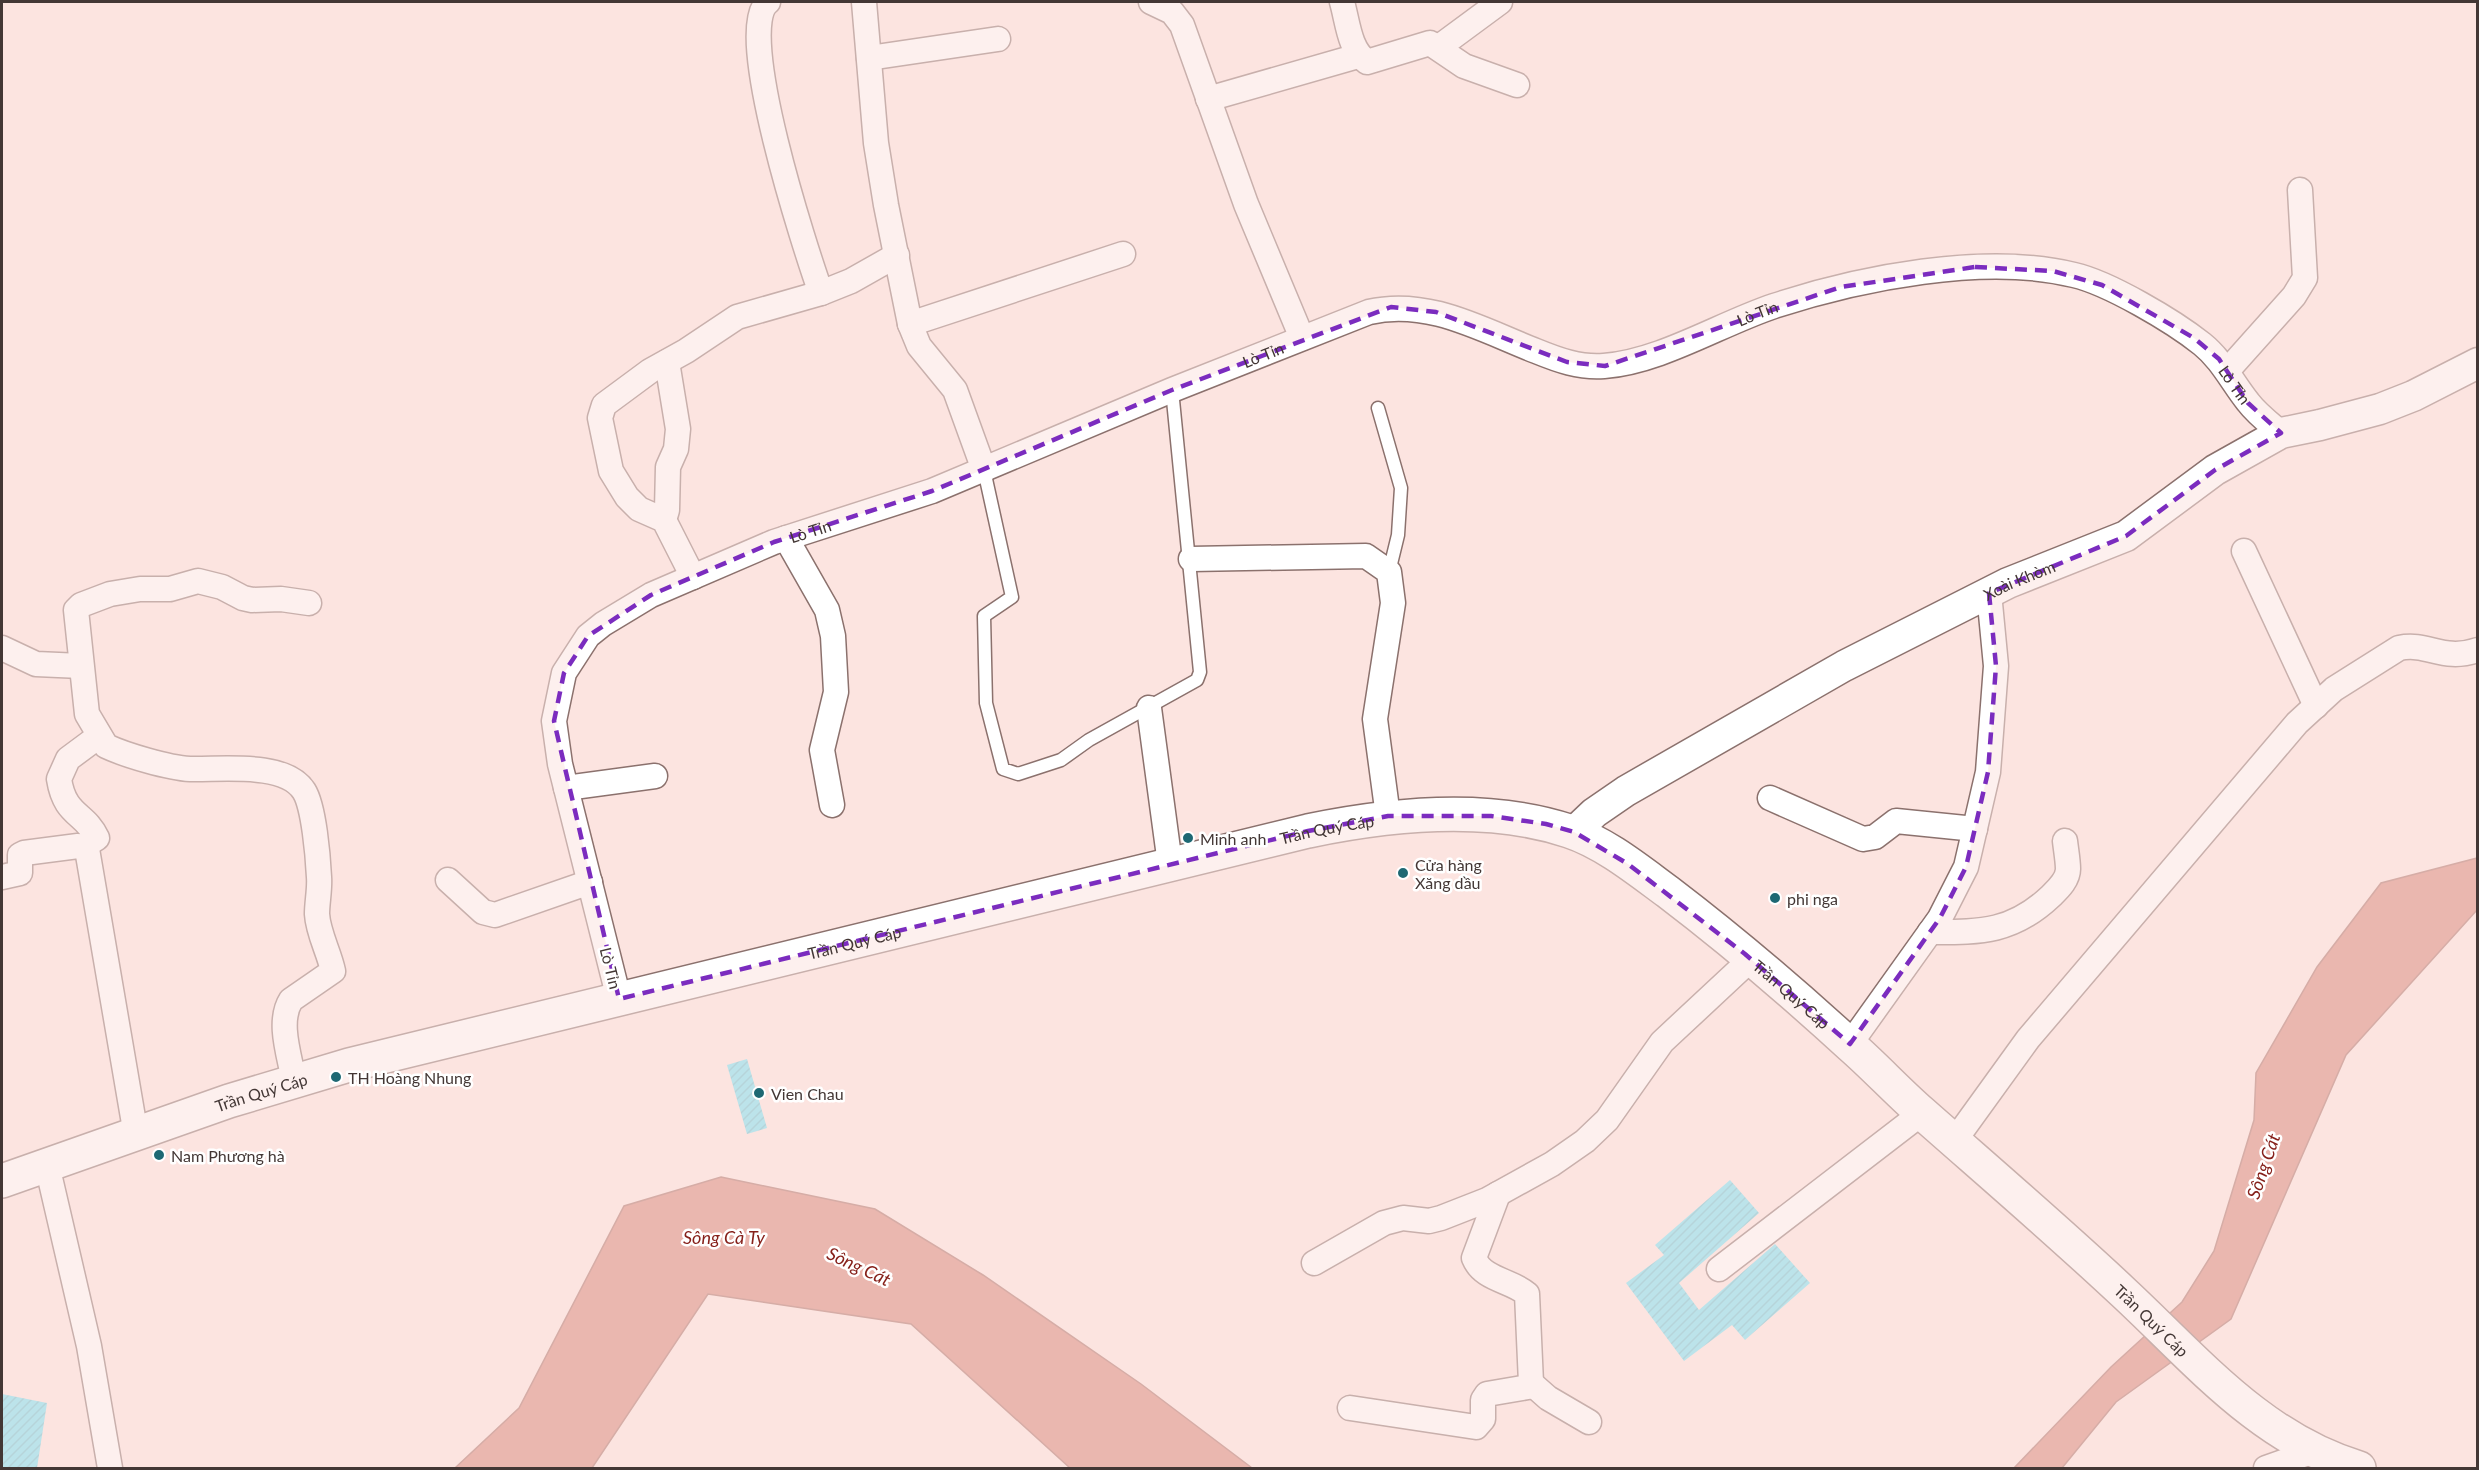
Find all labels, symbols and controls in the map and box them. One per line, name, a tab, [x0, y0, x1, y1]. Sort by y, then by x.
street label: Lò Tỉn	[1734, 296, 1780, 329]
street label: Lò Tỉn	[1239, 337, 1286, 371]
street label: Lò Tỉn	[2216, 361, 2255, 407]
street label: Lò Tỉn	[787, 515, 833, 546]
street label: Xoài Khòm	[1980, 556, 2058, 604]
street label: Trần Quý Cáp	[1278, 810, 1375, 847]
place label: Minh anh	[1200, 829, 1266, 848]
marker: Minh anh	[1181, 831, 1195, 845]
place label: Cửa hàng Xăng dầu	[1415, 855, 1482, 892]
marker: Cửa hàng Xăng dầu	[1396, 866, 1410, 880]
place label: phi nga	[1787, 889, 1838, 908]
marker: phi nga	[1768, 891, 1782, 905]
street label: Trần Quý Cáp	[806, 921, 903, 962]
street label: Lò Tỉn	[597, 945, 625, 991]
street label: Trần Quý Cáp	[1750, 955, 1834, 1032]
place label: TH Hoàng Nhung	[348, 1068, 471, 1087]
street label: Trần Quý Cáp	[212, 1069, 309, 1115]
marker: TH Hoàng Nhung	[329, 1070, 343, 1084]
place label: Vien Chau	[771, 1084, 844, 1103]
marker: Vien Chau	[752, 1086, 766, 1100]
water label: Sông Cát	[2242, 1130, 2285, 1202]
place label: Nam Phương hà	[171, 1146, 285, 1165]
marker: Nam Phương hà	[152, 1148, 166, 1162]
water label: Sông Cà Ty	[683, 1226, 765, 1248]
water label: Sông Cát	[824, 1242, 895, 1291]
street label: Trần Quý Cáp	[2111, 1280, 2193, 1360]

